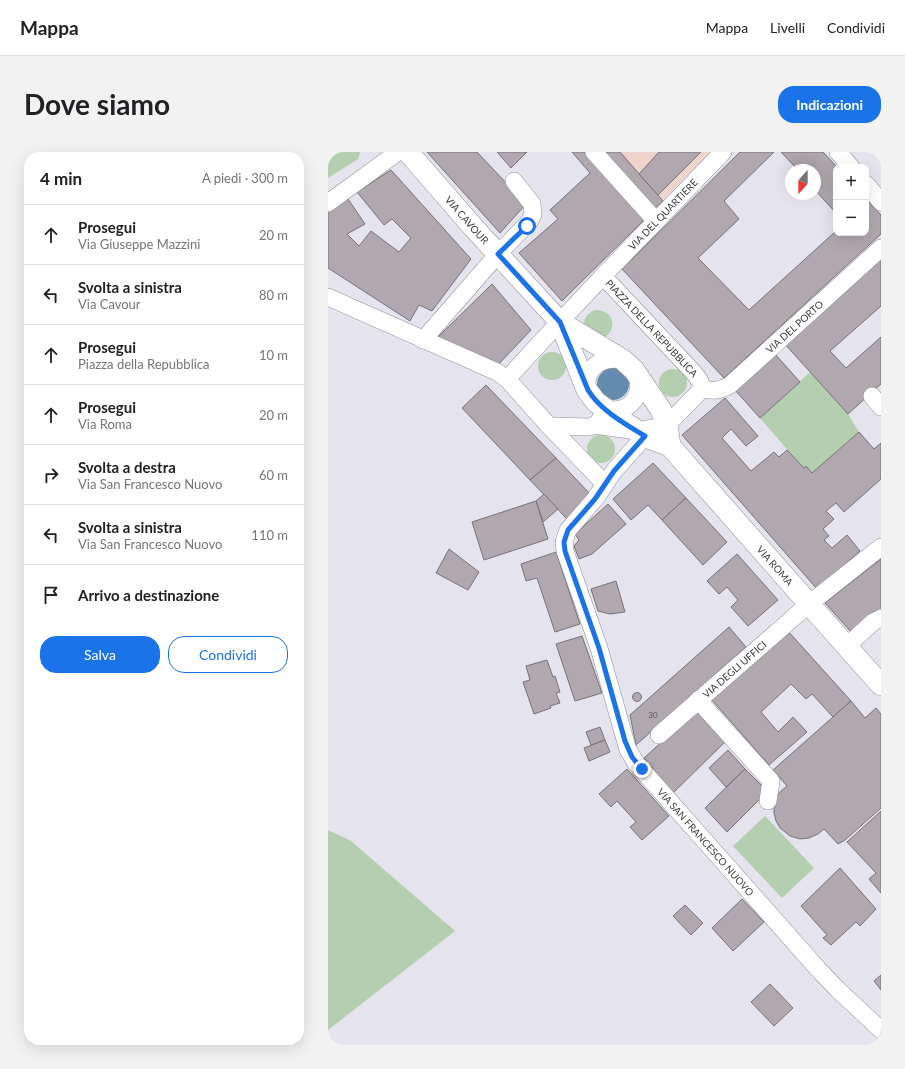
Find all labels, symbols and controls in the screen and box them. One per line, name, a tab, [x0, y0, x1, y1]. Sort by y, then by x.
text: Mappa	[20, 16, 79, 39]
text: Mappa	[706, 19, 748, 36]
text: Livelli	[770, 19, 805, 36]
text: Condividi	[827, 19, 885, 36]
button: Indicazioni	[778, 86, 881, 123]
text: Dove siamo	[24, 87, 170, 121]
north arrow	[785, 164, 821, 200]
map controls	[833, 164, 869, 236]
button: +	[833, 164, 869, 200]
text: 4 min	[40, 168, 82, 189]
text: A piedi · 300 m	[202, 170, 288, 186]
street label: VIA DEL QUARTIERE	[626, 176, 700, 252]
street label: VIA CAVOUR	[443, 194, 492, 247]
button: −	[833, 200, 869, 236]
route start	[518, 217, 536, 235]
text: Prosegui	[78, 218, 136, 236]
icon: ahead	[40, 224, 62, 246]
text: 20 m	[259, 227, 288, 243]
text: Via Giuseppe Mazzini	[78, 236, 200, 252]
street label: PIAZZA DELLA REPUBBLICA	[603, 277, 701, 380]
text: Svolta a sinistra	[78, 278, 182, 296]
icon: left	[40, 284, 62, 306]
text: 80 m	[259, 287, 288, 303]
text: Via Cavour	[78, 296, 141, 312]
street label: VIA DEL PORTO	[763, 298, 825, 356]
text: Prosegui	[78, 338, 136, 356]
icon: ahead	[40, 344, 62, 366]
text: 10 m	[259, 347, 288, 363]
text: Piazza della Repubblica	[78, 356, 210, 372]
text: Prosegui	[78, 398, 136, 416]
icon: ahead	[40, 404, 62, 426]
text: 20 m	[259, 407, 288, 423]
text: Via Roma	[78, 416, 132, 432]
text: Svolta a destra	[78, 458, 176, 476]
icon: right	[40, 464, 62, 486]
text: 60 m	[259, 467, 288, 483]
text: Via San Francesco Nuovo	[78, 476, 222, 492]
text: Svolta a sinistra	[78, 518, 182, 536]
icon: left	[40, 524, 62, 546]
text: 110 m	[251, 527, 288, 543]
text: Via San Francesco Nuovo	[78, 536, 222, 552]
street label: VIA ROMA	[755, 543, 796, 588]
icon: arrive	[40, 584, 62, 606]
text: Arrivo a destinazione	[78, 586, 219, 604]
button: Salva	[40, 636, 160, 673]
button: Condividi	[168, 636, 288, 673]
street label: VIA DEGLI UFFICI	[700, 638, 769, 700]
house number: 30	[648, 710, 658, 720]
route end	[633, 760, 651, 778]
street label: VIA SAN FRANCESCO NUOVO	[655, 786, 757, 898]

